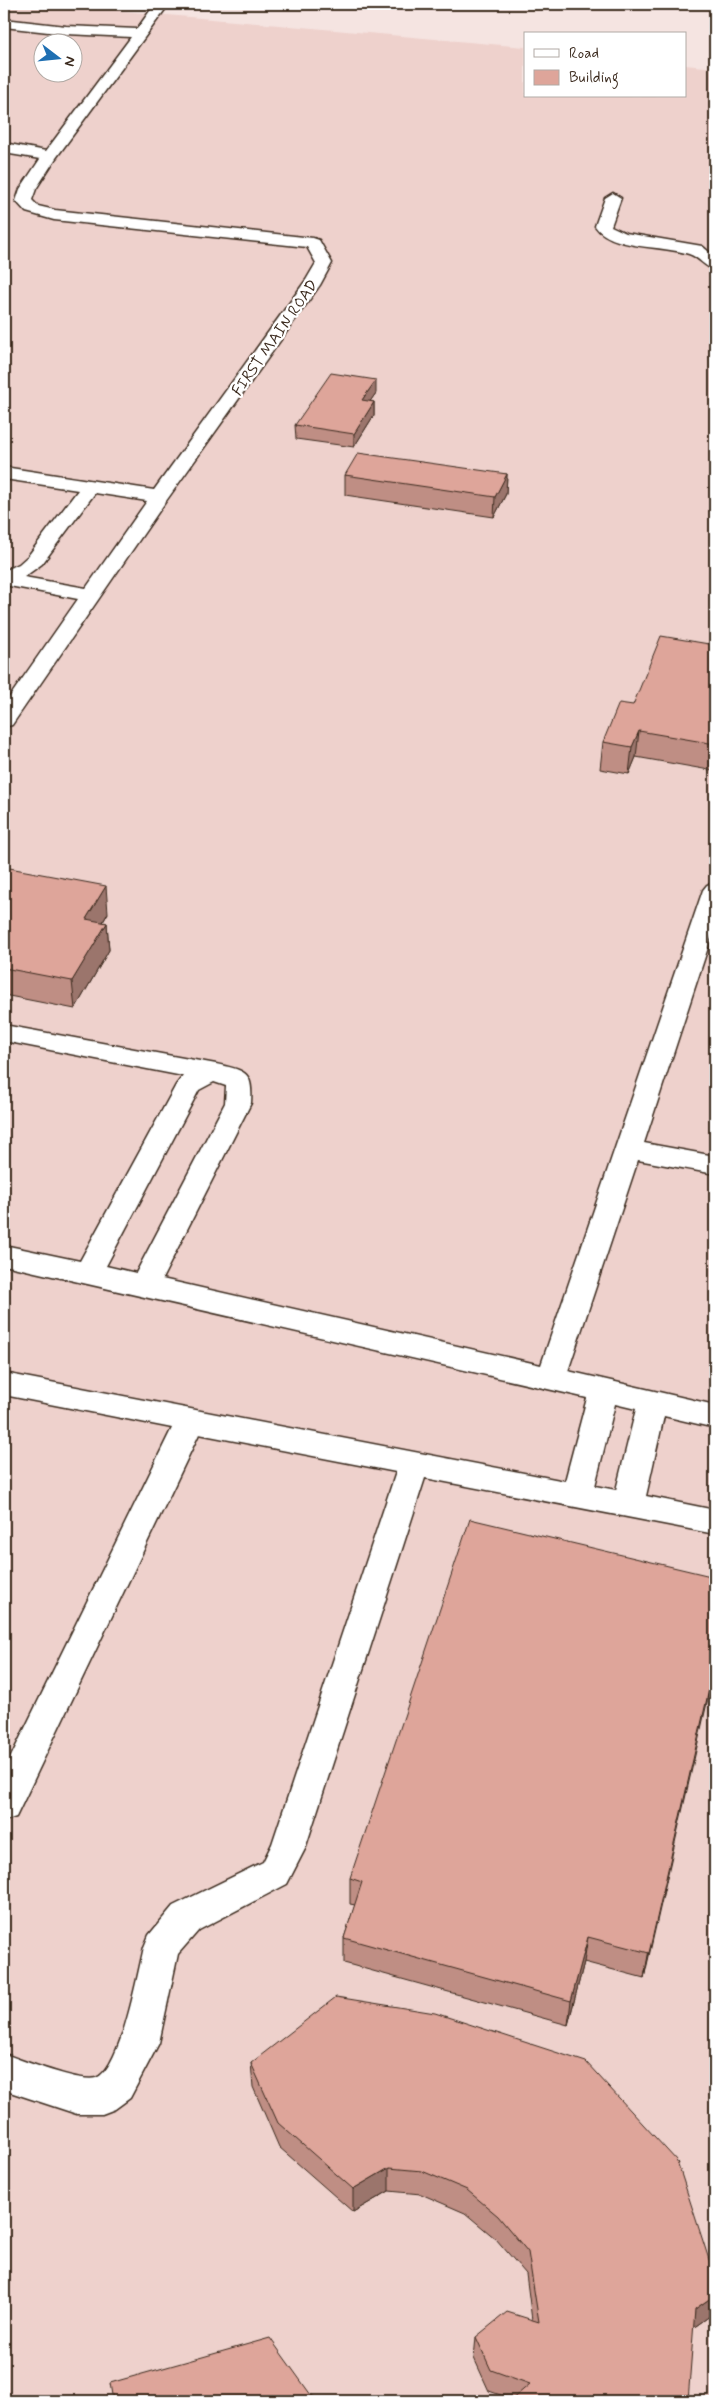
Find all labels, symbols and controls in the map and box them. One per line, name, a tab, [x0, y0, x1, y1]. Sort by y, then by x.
north arrow	[32, 32, 82, 82]
legend	[524, 32, 686, 98]
text: Road	[569, 44, 599, 64]
text: N	[60, 54, 79, 68]
text: Building	[569, 68, 619, 89]
street label: FIRST MAIN ROAD	[227, 276, 323, 400]

